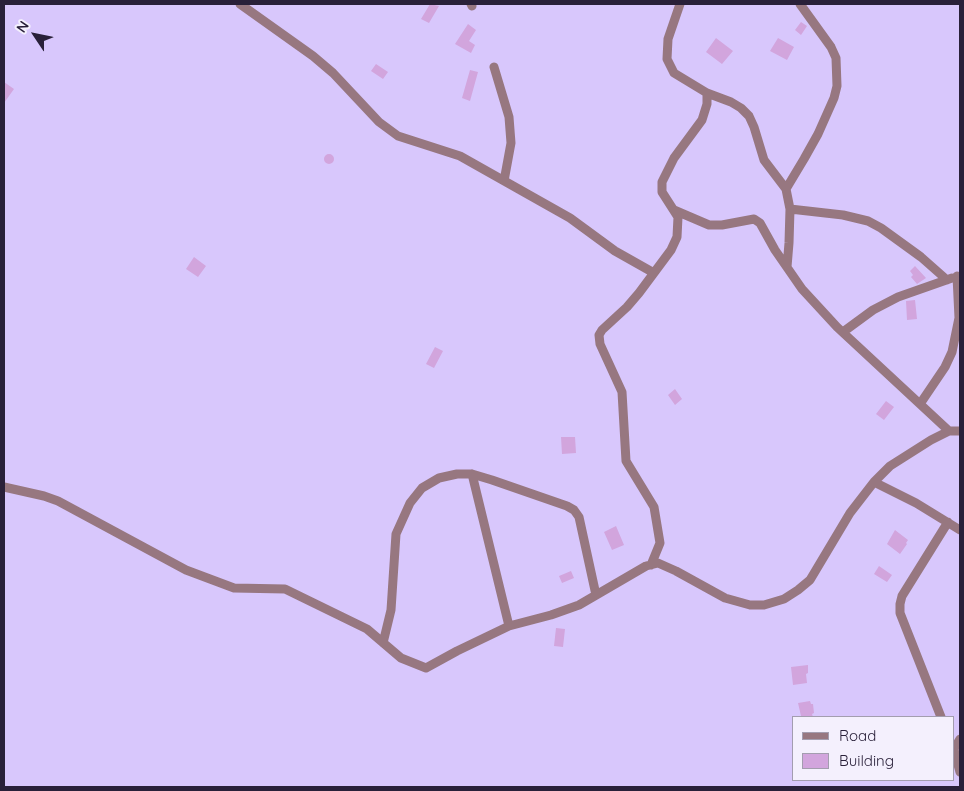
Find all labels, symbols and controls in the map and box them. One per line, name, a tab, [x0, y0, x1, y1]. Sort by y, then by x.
north arrow	[10, 10, 60, 60]
text: N	[12, 17, 33, 36]
legend	[792, 716, 954, 781]
text: Road	[839, 726, 876, 745]
text: Building	[839, 751, 894, 770]

